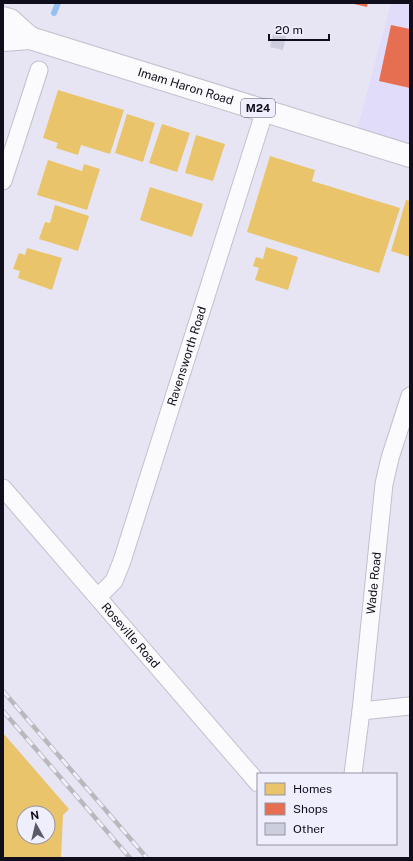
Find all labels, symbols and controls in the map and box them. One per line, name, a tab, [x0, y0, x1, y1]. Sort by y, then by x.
scale bar	[269, 16, 329, 42]
text: 20 m	[275, 23, 303, 37]
street label: Imam Haron Road	[136, 65, 235, 108]
road number: M24	[241, 99, 275, 117]
street label: Ravensworth Road	[165, 305, 209, 408]
street label: Wade Road	[364, 551, 384, 615]
street label: Roseville Road	[99, 600, 162, 671]
legend	[257, 773, 397, 845]
text: Homes	[293, 782, 332, 796]
text: Shops	[293, 802, 328, 816]
north arrow	[16, 805, 56, 845]
text: N	[30, 809, 40, 822]
text: Other	[293, 822, 325, 836]

